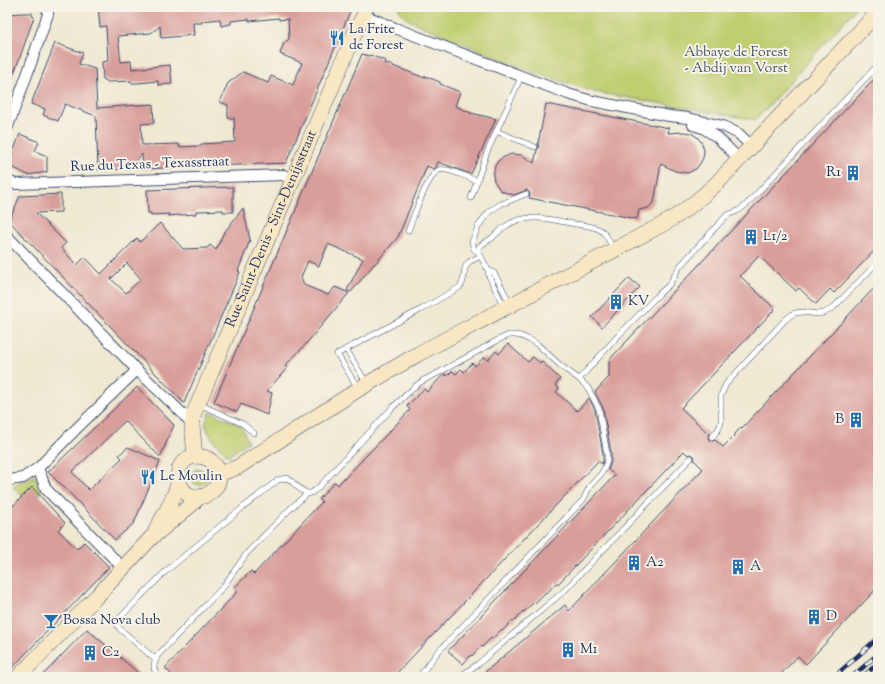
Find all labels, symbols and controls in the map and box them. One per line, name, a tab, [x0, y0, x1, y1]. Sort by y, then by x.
place label: La Frite de Forest	[349, 20, 404, 56]
restaurant icon: La Frite de Forest	[328, 29, 346, 47]
park label: Abbaye de Forest - Abdij van Vorst	[684, 43, 788, 79]
street label: Rue Saint-Denis - Sint-Denijsstraat	[221, 127, 323, 331]
street label: Rue du Texas - Texasstraat	[70, 152, 230, 178]
place label: R1	[826, 163, 841, 183]
building icon: R1	[844, 164, 862, 182]
place label: L1/2	[763, 227, 788, 247]
building icon: L1/2	[742, 228, 760, 246]
place label: KV	[628, 292, 650, 312]
building icon: KV	[607, 293, 625, 311]
place label: B	[835, 410, 844, 430]
building icon: B	[847, 411, 865, 429]
place label: Le Moulin	[160, 467, 222, 487]
restaurant icon: Le Moulin	[139, 468, 157, 486]
place label: A2	[646, 553, 664, 573]
building icon: A2	[625, 554, 643, 572]
place label: A	[750, 557, 762, 577]
building icon: A	[729, 558, 747, 576]
place label: D	[826, 607, 837, 627]
building icon: D	[805, 608, 823, 626]
place label: Bossa Nova club	[63, 611, 161, 631]
bar icon: Bossa Nova club	[42, 612, 60, 630]
place label: M1	[580, 640, 598, 660]
building icon: M1	[559, 641, 577, 659]
place label: C2	[102, 643, 120, 663]
building icon: C2	[81, 644, 99, 662]

